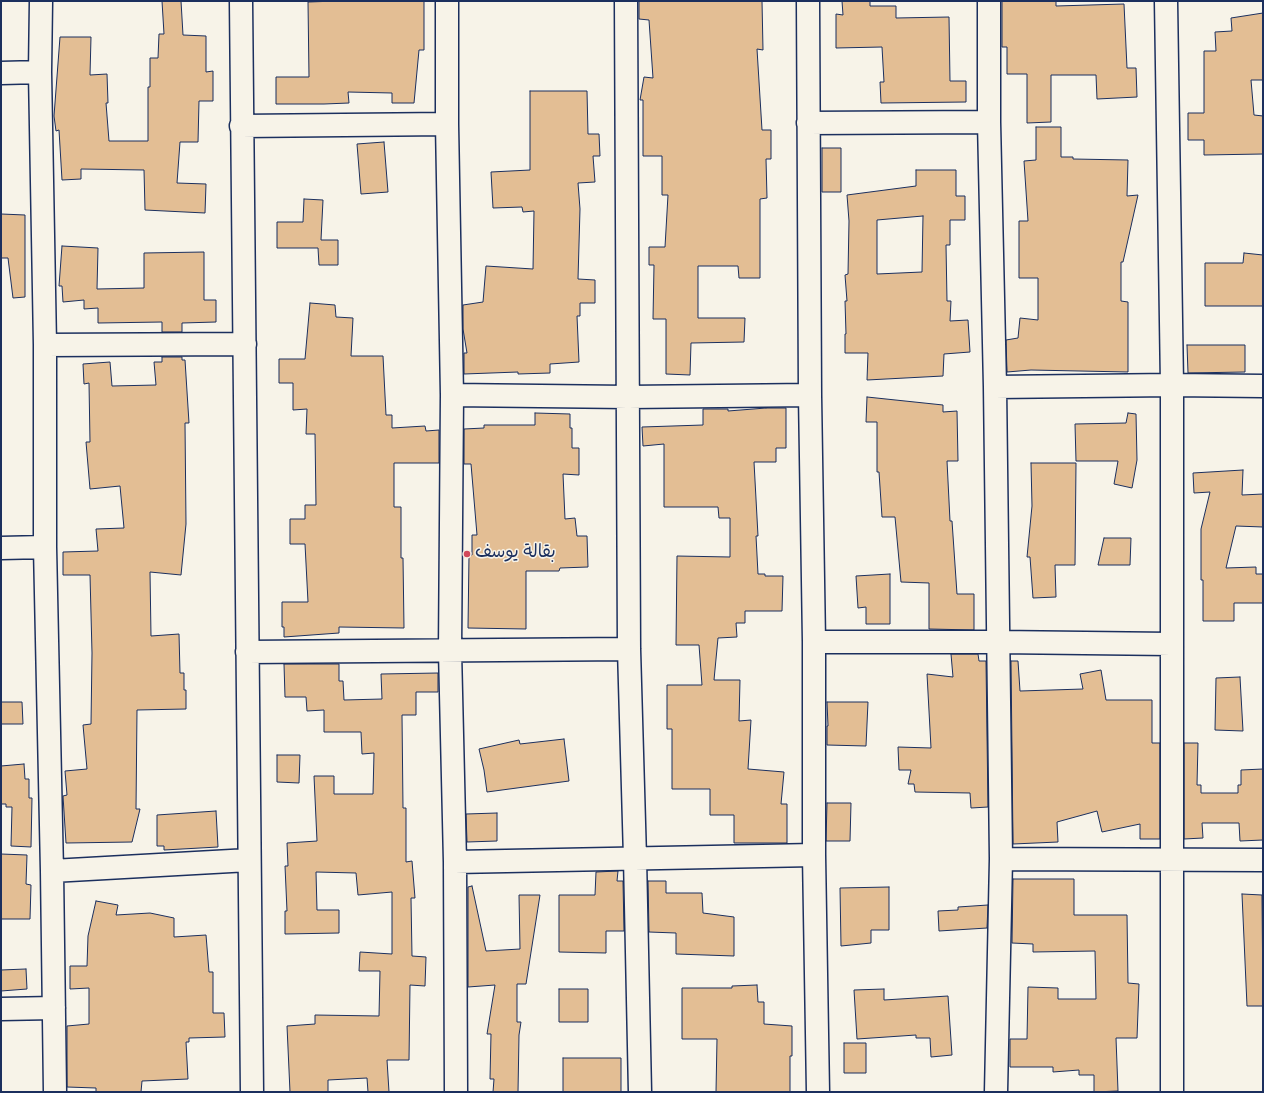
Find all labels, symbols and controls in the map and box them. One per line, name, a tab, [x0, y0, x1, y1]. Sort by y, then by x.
place label: بقالة يوسف	[475, 543, 556, 565]
marker: بقالة يوسف	[462, 549, 472, 559]

